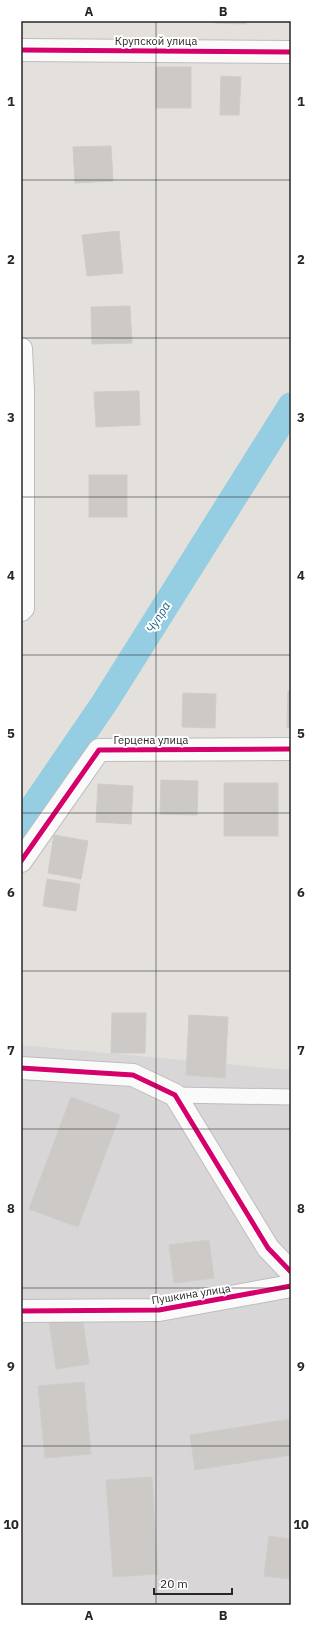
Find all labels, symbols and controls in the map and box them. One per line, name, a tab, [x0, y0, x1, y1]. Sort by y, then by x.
text: A	[85, 3, 94, 20]
text: B	[219, 3, 228, 20]
street label: Крупской улица	[115, 34, 197, 48]
text: 1	[7, 93, 15, 110]
text: 1	[297, 93, 305, 110]
text: 2	[7, 251, 15, 268]
text: 2	[297, 251, 305, 268]
text: 3	[7, 409, 15, 426]
text: 3	[297, 409, 305, 426]
text: 4	[7, 567, 15, 584]
text: 4	[297, 567, 305, 584]
water label: Чупра	[143, 599, 173, 635]
text: 5	[7, 725, 15, 742]
text: 5	[297, 725, 305, 742]
street label: Герцена улица	[114, 733, 189, 747]
text: 6	[7, 884, 15, 901]
text: 6	[297, 884, 305, 901]
text: 7	[7, 1042, 15, 1059]
text: 7	[297, 1042, 305, 1059]
text: 8	[7, 1200, 15, 1217]
text: 8	[297, 1200, 305, 1217]
street label: Пушкина улица	[150, 1281, 232, 1307]
text: 9	[7, 1358, 15, 1375]
text: 9	[297, 1358, 305, 1375]
text: 10	[3, 1516, 19, 1533]
text: 10	[293, 1516, 309, 1533]
scale bar	[154, 1570, 232, 1596]
text: 20 m	[160, 1576, 188, 1591]
text: A	[85, 1607, 94, 1624]
text: B	[219, 1607, 228, 1624]

